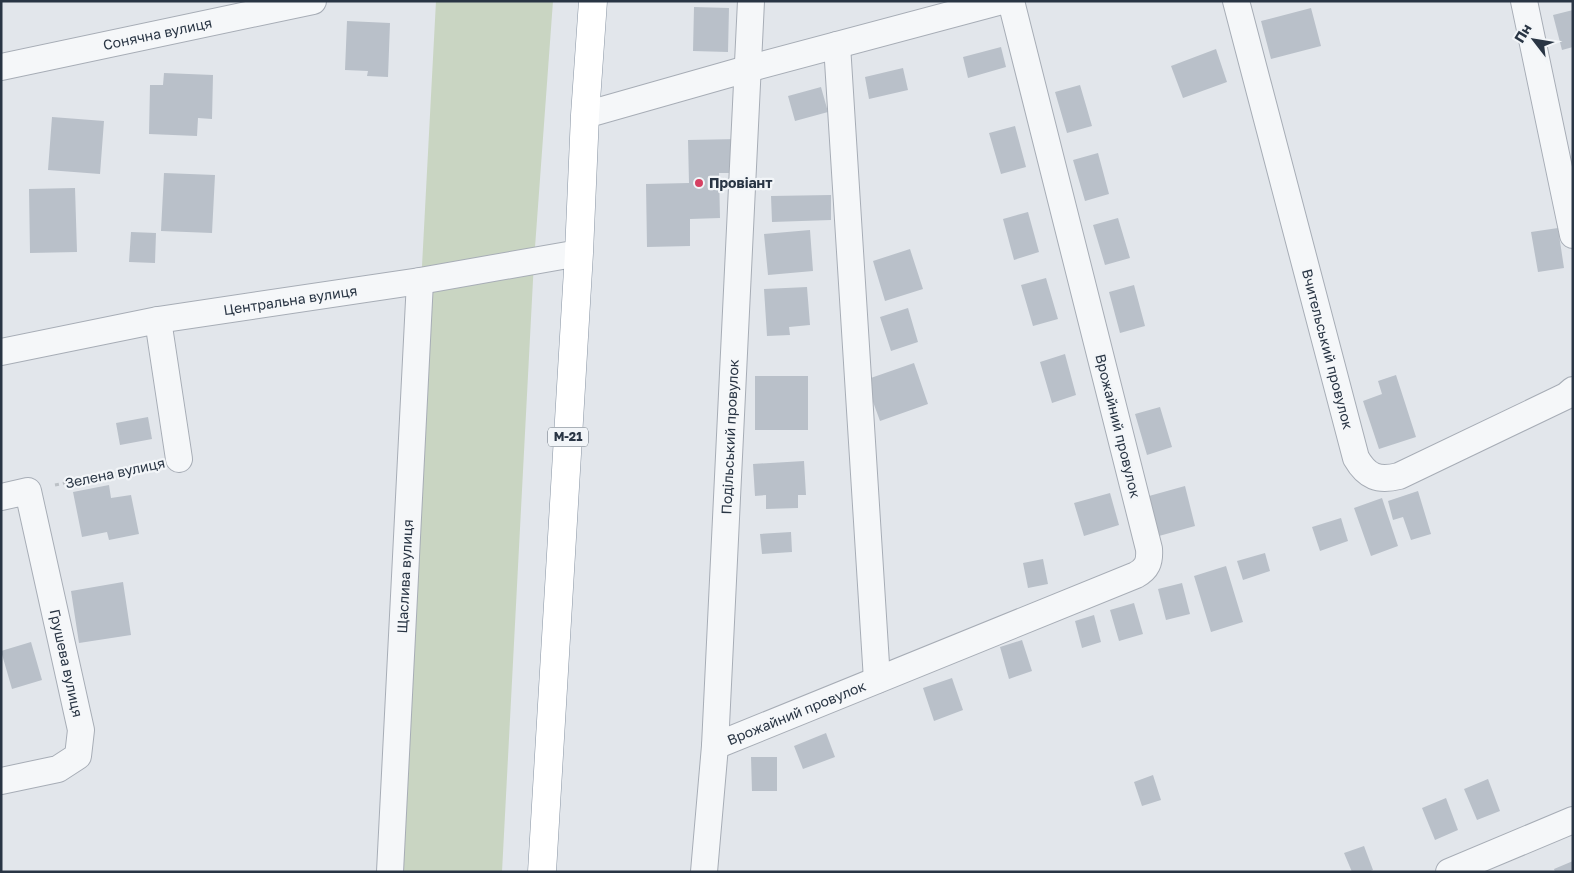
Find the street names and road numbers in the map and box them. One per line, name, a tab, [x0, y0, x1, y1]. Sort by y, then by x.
street label: Сонячна вулиця	[101, 14, 213, 53]
street label: Вчительський провулок	[1299, 267, 1357, 431]
street label: Центральна вулиця	[222, 281, 358, 318]
street label: Врожайний провулок	[1092, 352, 1145, 500]
street label: Подільський провулок	[717, 359, 742, 515]
road number: М-21	[548, 428, 588, 447]
street label: Зелена вулиця	[63, 454, 167, 491]
street label: Щаслива вулиця	[393, 519, 416, 634]
street label: Грушева вулиця	[46, 607, 87, 719]
street label: Врожайний провулок	[725, 677, 868, 748]

